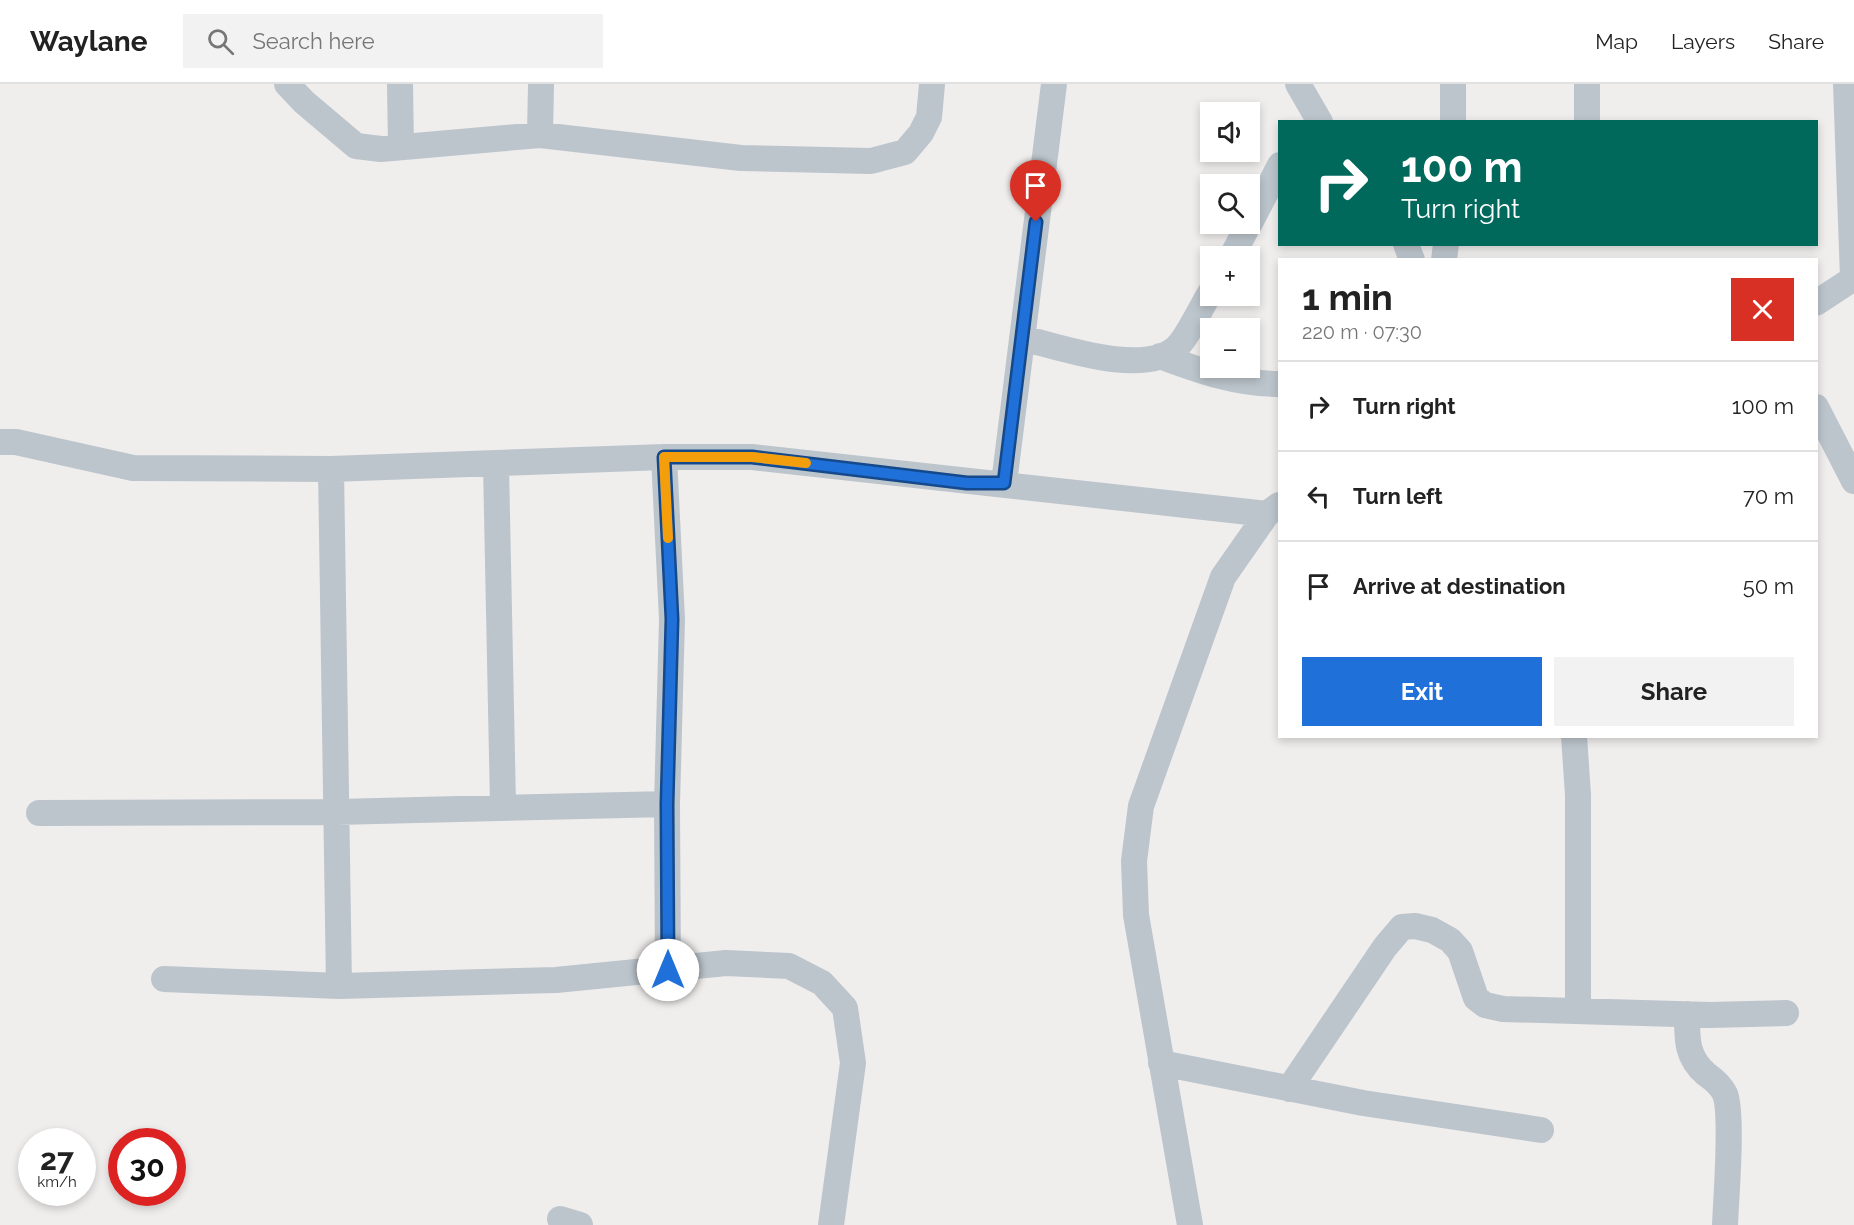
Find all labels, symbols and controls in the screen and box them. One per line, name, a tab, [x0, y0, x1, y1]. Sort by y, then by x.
search box	[183, 14, 603, 68]
text: Waylane	[30, 25, 147, 58]
icon: search	[204, 25, 237, 58]
text: Search here	[252, 28, 375, 54]
text: Map	[1595, 29, 1638, 54]
text: Layers	[1671, 29, 1735, 54]
text: Share	[1768, 29, 1824, 54]
map controls	[1200, 102, 1260, 378]
button: sound	[1200, 102, 1260, 162]
text: 100 m	[1401, 143, 1523, 192]
icon: right	[1302, 144, 1380, 222]
pin	[1010, 160, 1061, 222]
icon: arrive	[1019, 169, 1052, 202]
button: search	[1200, 174, 1260, 234]
text: Turn right	[1401, 193, 1520, 224]
button: +	[1200, 246, 1260, 306]
text: 1 min	[1302, 276, 1393, 318]
button: close	[1731, 278, 1794, 341]
button: −	[1200, 318, 1260, 378]
text: 220 m · 07:30	[1302, 320, 1422, 344]
icon: right	[1302, 390, 1335, 423]
text: Turn right	[1353, 393, 1456, 419]
text: 100 m	[1732, 393, 1794, 419]
icon: left	[1302, 480, 1335, 513]
text: Turn left	[1353, 483, 1443, 509]
text: 70 m	[1743, 483, 1794, 509]
icon: arrive	[1302, 570, 1335, 603]
text: Arrive at destination	[1353, 573, 1566, 599]
text: 50 m	[1743, 573, 1794, 599]
button: Exit	[1302, 657, 1542, 726]
button: Share	[1554, 657, 1794, 726]
position arrow	[636, 938, 700, 1002]
speed limit sign: 30	[108, 1128, 186, 1206]
text: 27	[40, 1142, 74, 1177]
text: km/h	[37, 1173, 77, 1191]

